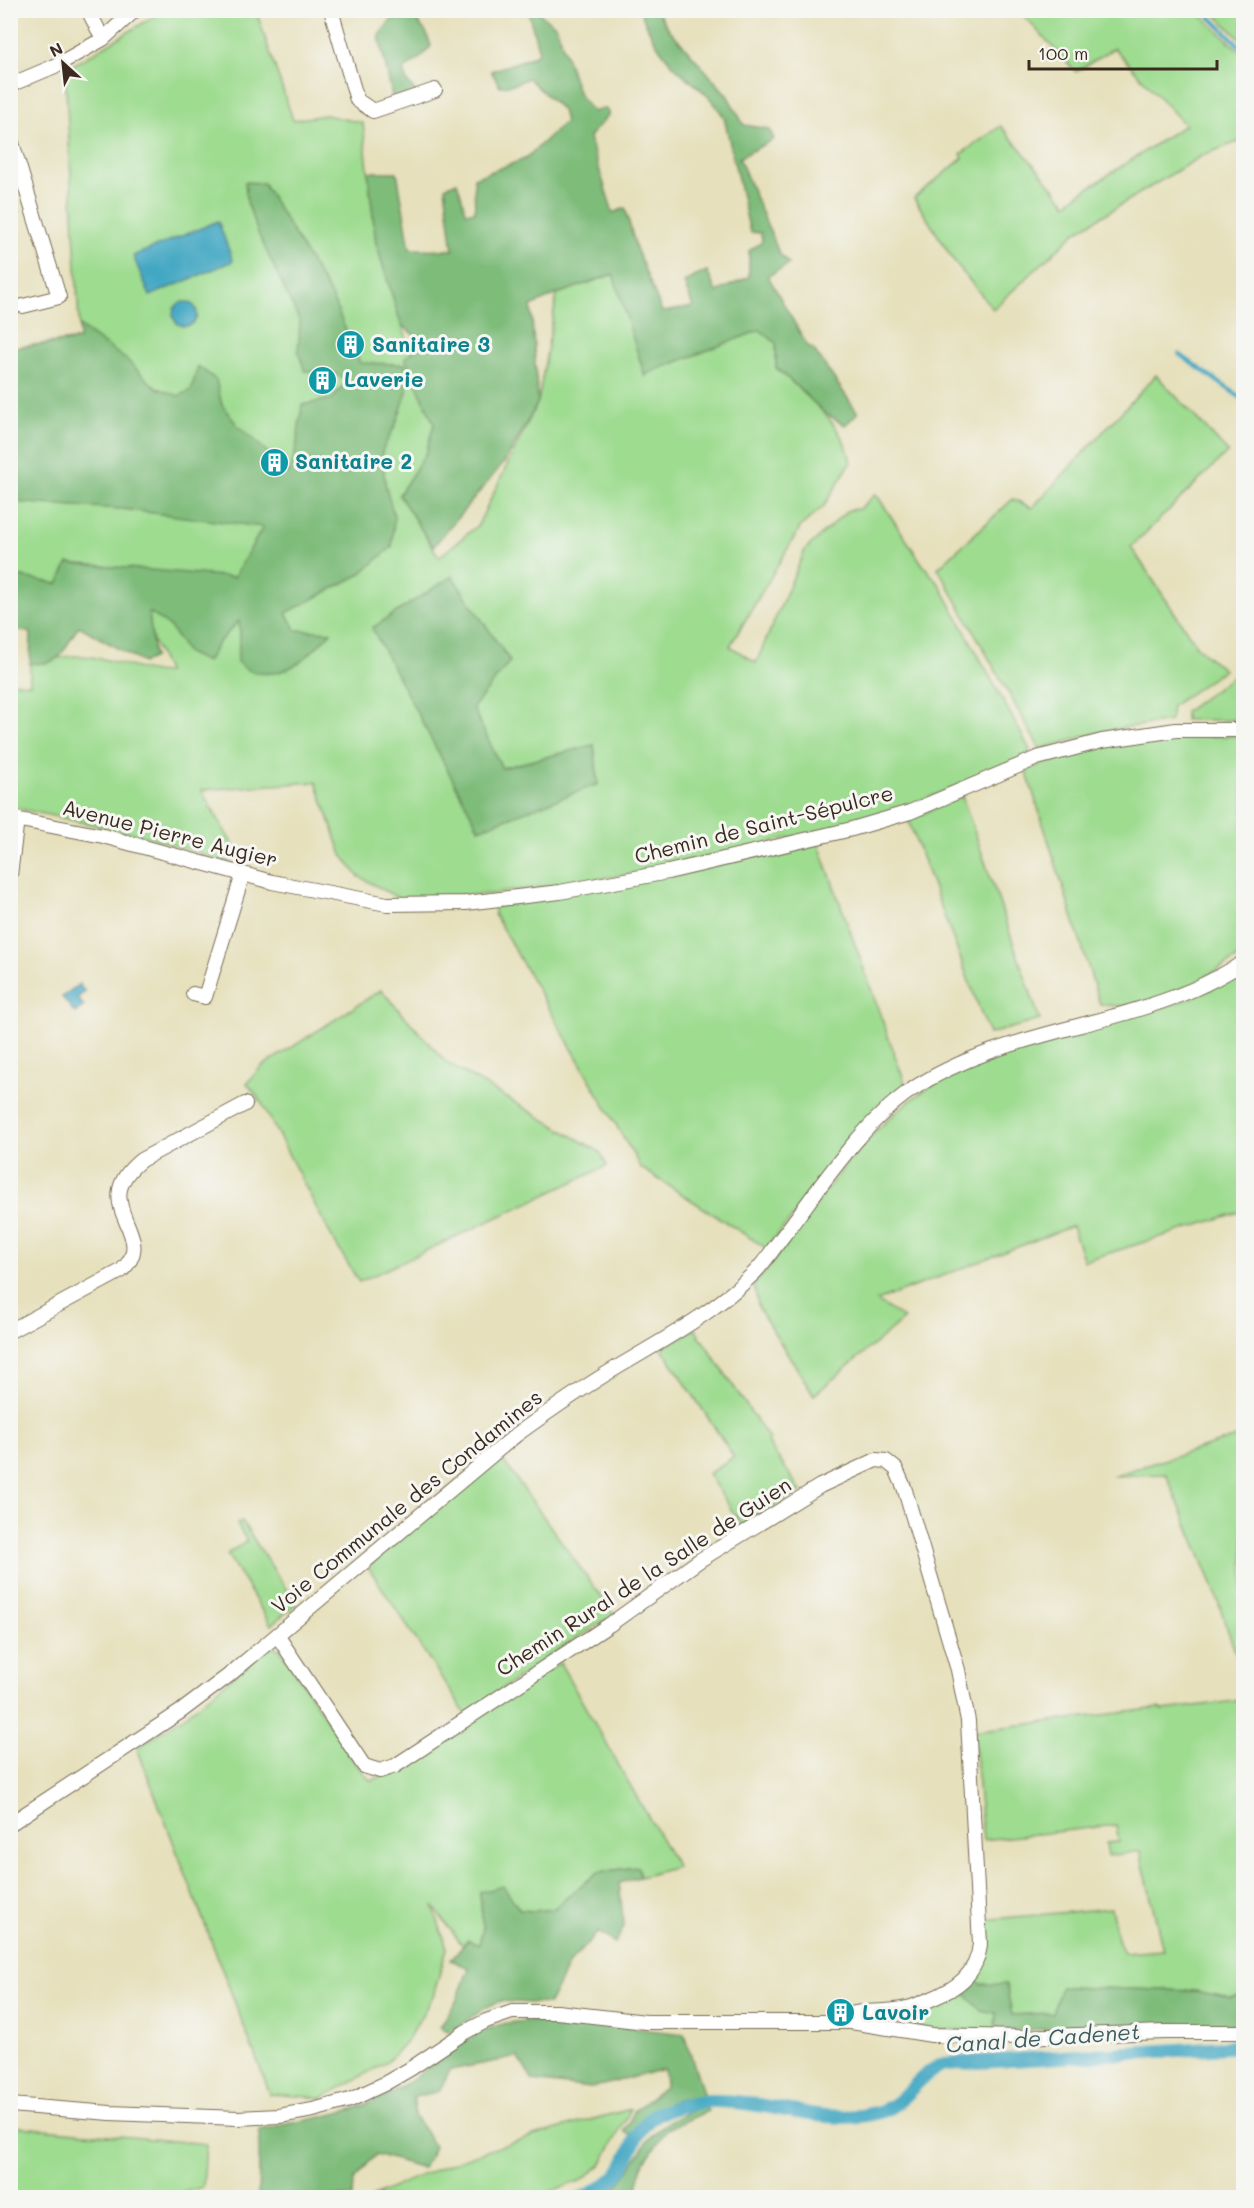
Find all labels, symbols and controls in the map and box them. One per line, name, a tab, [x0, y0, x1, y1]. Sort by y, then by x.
north arrow	[33, 33, 93, 93]
scale bar	[1029, 33, 1216, 71]
text: N	[46, 37, 66, 61]
text: 100 m	[1038, 41, 1088, 65]
building icon: Sanitaire 3	[335, 329, 367, 361]
place label: Sanitaire 3	[372, 330, 490, 357]
building icon: Laverie	[307, 364, 339, 396]
place label: Laverie	[344, 365, 424, 392]
building icon: Sanitaire 2	[258, 446, 290, 478]
place label: Sanitaire 2	[295, 447, 412, 474]
street label: Chemin de Saint-Sépulcre	[631, 778, 896, 869]
street label: Avenue Pierre Augier	[60, 793, 281, 872]
street label: Voie Communale des Condamines	[265, 1383, 547, 1619]
street label: Chemin Rural de la Salle de Guien	[491, 1470, 796, 1681]
building icon: Lavoir	[825, 1997, 857, 2029]
place label: Lavoir	[862, 1998, 929, 2025]
water label: Canal de Cadenet	[945, 2016, 1141, 2059]

